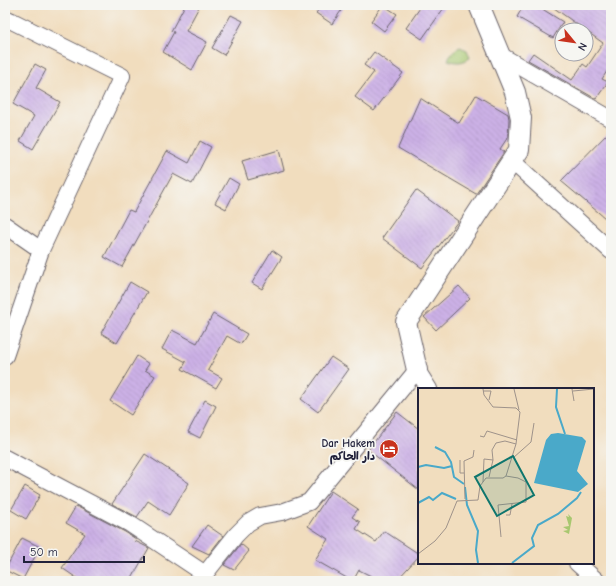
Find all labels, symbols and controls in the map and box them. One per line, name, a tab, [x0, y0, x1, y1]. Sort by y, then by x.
north arrow	[554, 22, 594, 62]
text: N	[575, 40, 590, 53]
inset map	[418, 388, 594, 564]
place label: Dar Hakem دار الحاكم	[321, 437, 375, 465]
hotel icon: Dar Hakem دار الحاكم	[378, 438, 400, 460]
scale bar	[24, 538, 144, 564]
text: 50 m	[30, 545, 58, 559]

